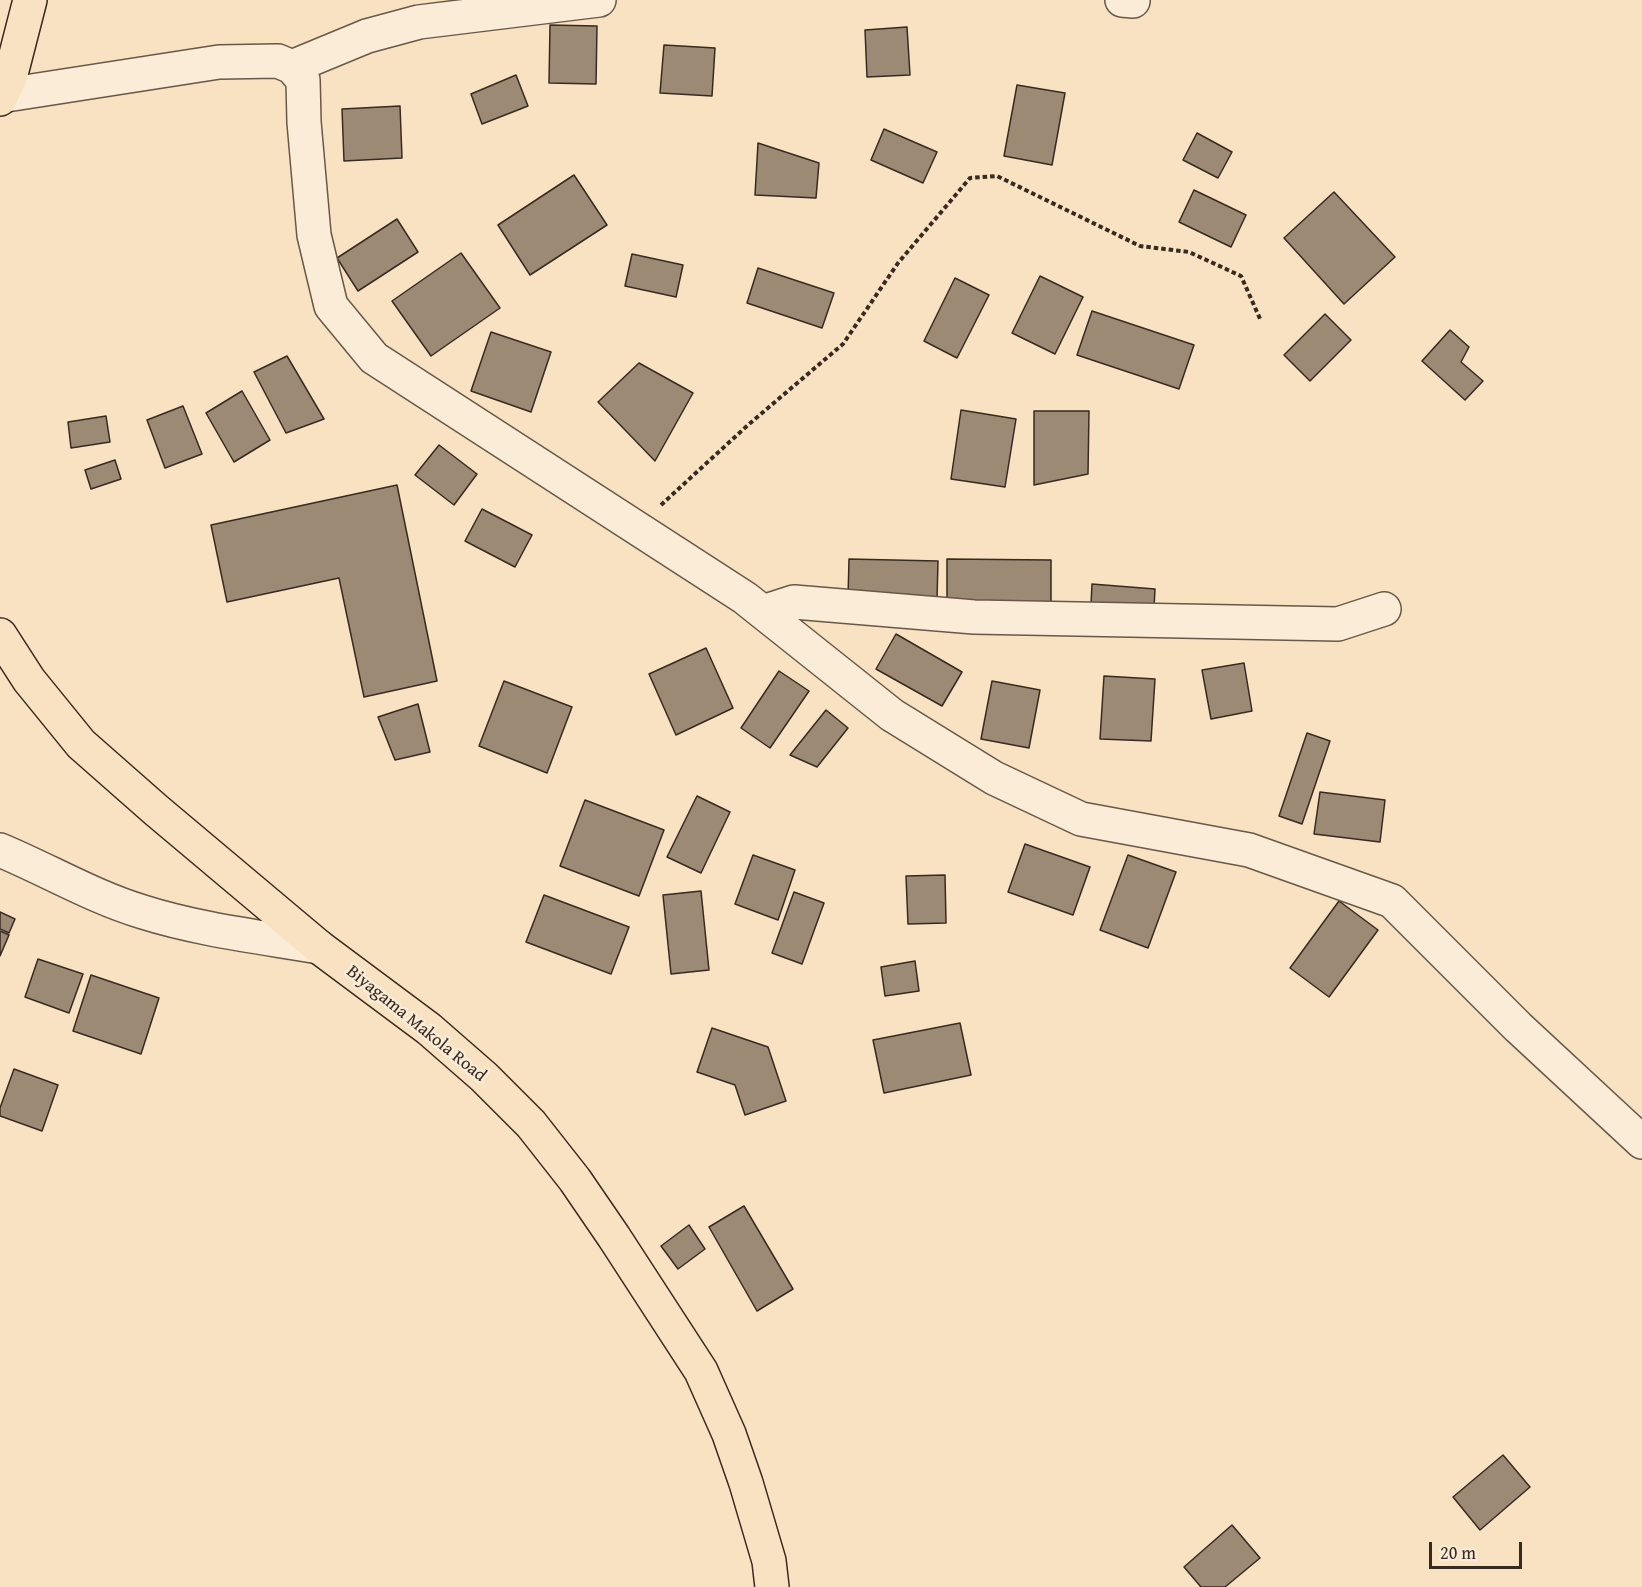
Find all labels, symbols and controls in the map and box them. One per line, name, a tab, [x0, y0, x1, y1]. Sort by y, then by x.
street label: Biyagama Makola Road	[342, 961, 490, 1087]
scale bar	[1432, 1530, 1525, 1568]
text: 20 m	[1440, 1539, 1476, 1566]

